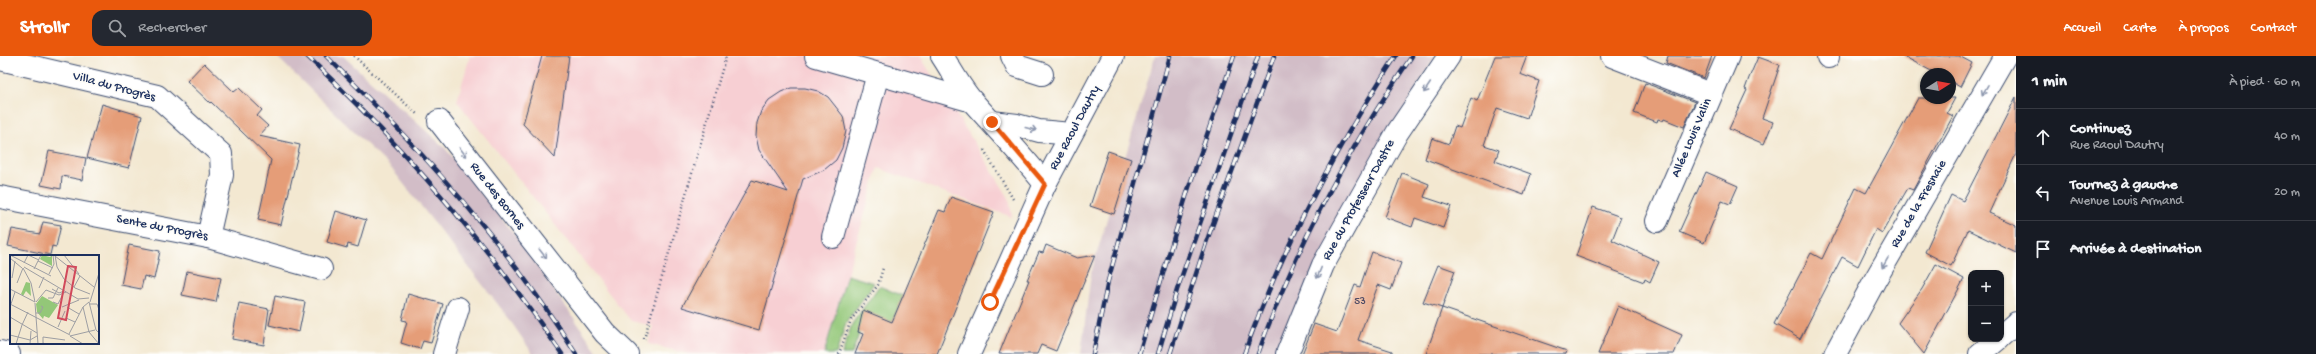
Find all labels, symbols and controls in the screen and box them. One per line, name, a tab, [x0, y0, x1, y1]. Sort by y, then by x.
search box	[92, 10, 372, 46]
text: Strollr	[20, 17, 68, 40]
icon: search	[106, 17, 128, 39]
text: Rechercher	[138, 19, 206, 37]
text: Accueil	[2064, 20, 2101, 37]
text: Carte	[2123, 20, 2157, 37]
text: À propos	[2179, 20, 2229, 37]
text: Contact	[2251, 20, 2296, 37]
north arrow	[1920, 68, 1956, 104]
street label: Villa du Progrès	[70, 69, 158, 106]
text: 1 min	[2032, 72, 2067, 92]
text: À pied · 60 m	[2229, 75, 2300, 90]
one-way arrow	[1423, 82, 1431, 94]
street label: Rue Raoul Dautry	[1046, 83, 1104, 173]
one-way arrow	[1980, 84, 1988, 96]
street label: Allée Louis Valin	[1669, 95, 1716, 180]
route end	[983, 113, 1001, 131]
text: Continuez	[2070, 120, 2131, 138]
one-way arrow	[1024, 126, 1037, 133]
icon: ahead	[2032, 126, 2054, 148]
text: 40 m	[2274, 129, 2300, 144]
street label: Rue du Professeur Dastre	[1320, 137, 1399, 263]
text: Rue Raoul Dautry	[2070, 138, 2164, 153]
one-way arrow	[459, 146, 467, 157]
street label: Rue de la Fresnaie	[1888, 157, 1950, 251]
street label: Rue des Bornes	[466, 160, 528, 233]
text: Tournez à gauche	[2070, 176, 2178, 194]
icon: left	[2032, 182, 2054, 204]
text: 20 m	[2274, 185, 2300, 200]
text: Avenue Louis Armand	[2070, 194, 2183, 209]
street label: Sente du Progrès	[115, 212, 210, 244]
icon: arrive	[2032, 238, 2054, 260]
text: Arrivée à destination	[2070, 240, 2201, 258]
one-way arrow	[539, 249, 548, 260]
inset map	[10, 255, 99, 344]
one-way arrow	[1880, 257, 1888, 269]
one-way arrow	[1315, 266, 1323, 278]
map controls	[1968, 270, 2004, 342]
button: +	[1968, 270, 2004, 306]
route start	[981, 293, 999, 311]
house number: 53	[1354, 296, 1366, 308]
button: −	[1968, 306, 2004, 342]

